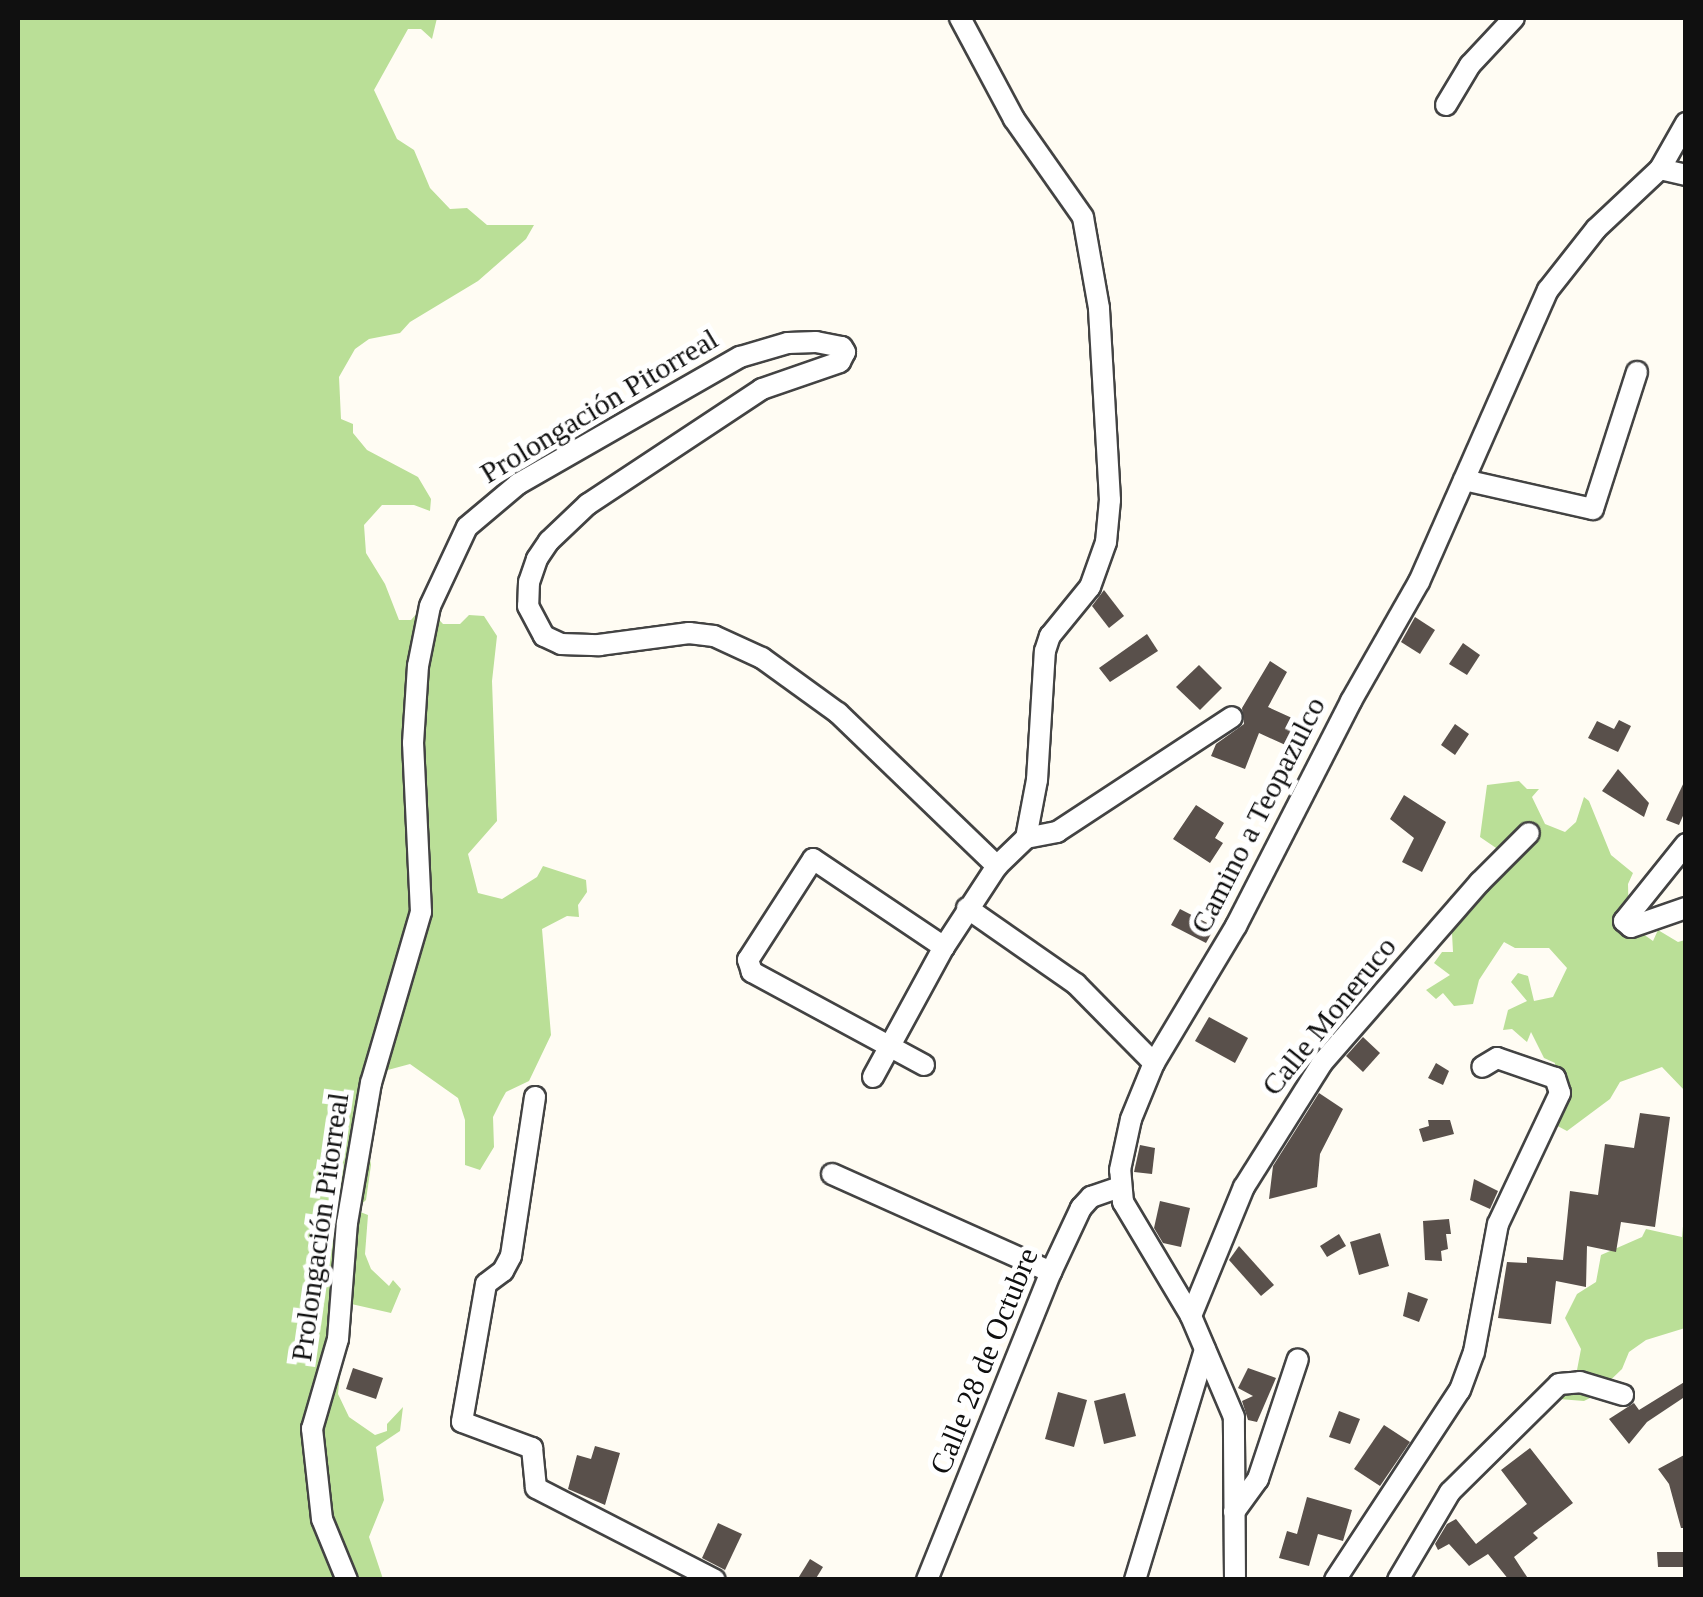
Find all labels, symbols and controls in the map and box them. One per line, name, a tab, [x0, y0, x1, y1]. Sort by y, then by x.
street label: Prolongación Pitorreal	[474, 321, 724, 491]
street label: Camino a Teopazulco	[1183, 690, 1333, 940]
street label: Calle Moneruco	[1254, 929, 1404, 1103]
street label: Prolongación Pitorreal	[283, 1090, 357, 1364]
street label: Calle 28 de Octubre	[922, 1243, 1046, 1479]

